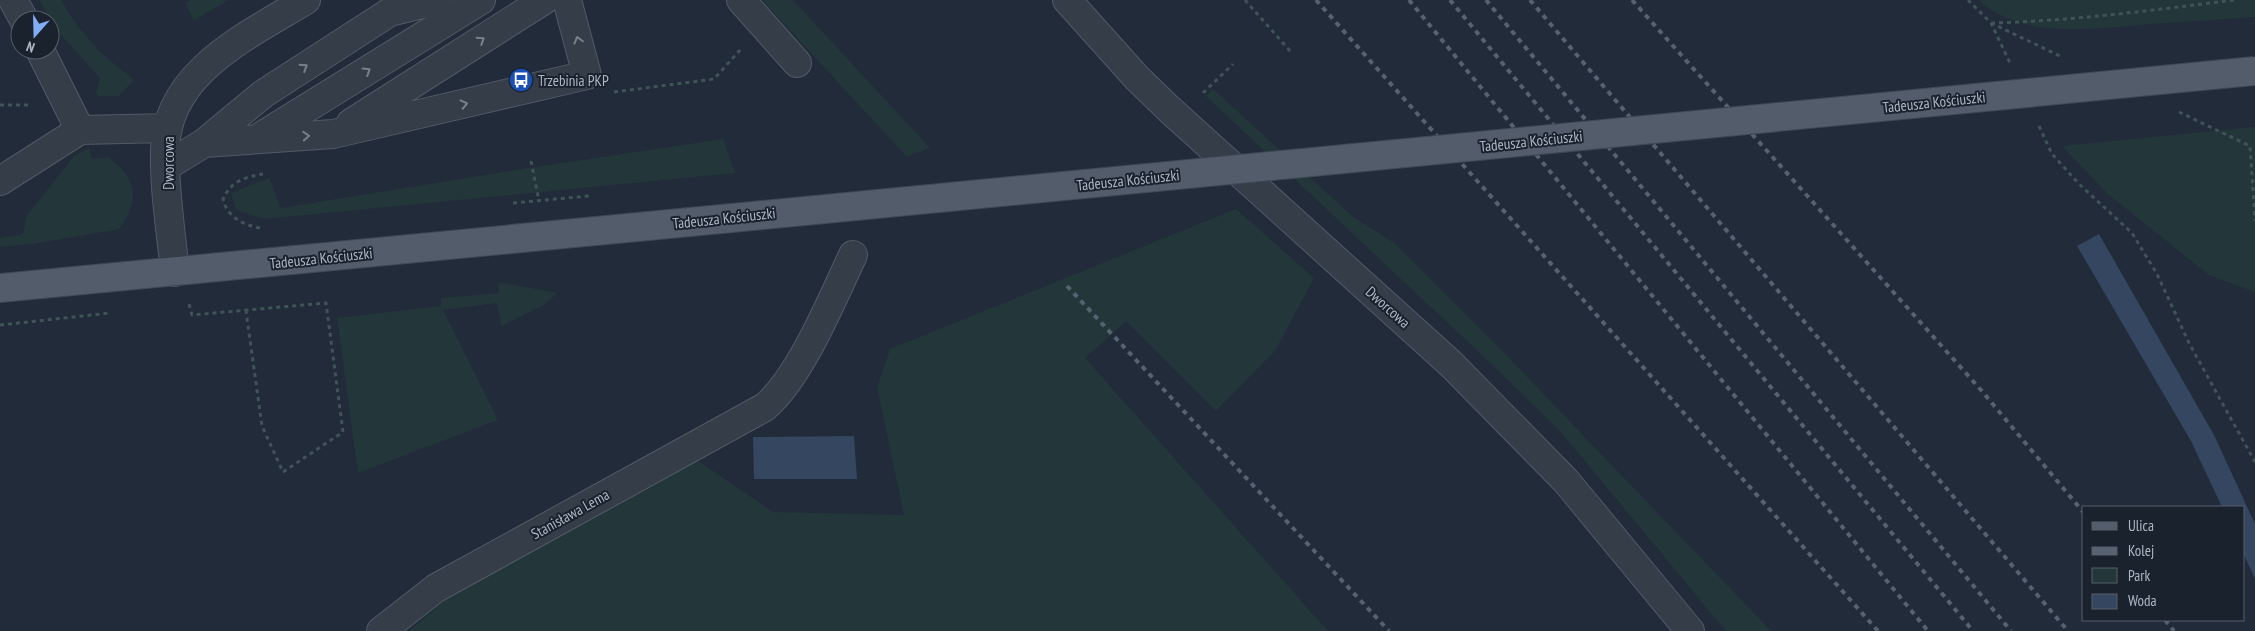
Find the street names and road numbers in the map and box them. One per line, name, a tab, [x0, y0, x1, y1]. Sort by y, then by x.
street label: Tadeusza Kościuszki	[1882, 87, 1986, 117]
street label: Tadeusza Kościuszki	[1479, 126, 1583, 156]
street label: Dworcowa	[159, 136, 178, 190]
street label: Tadeusza Kościuszki	[1076, 165, 1180, 195]
street label: Tadeusza Kościuszki	[672, 203, 776, 233]
street label: Tadeusza Kościuszki	[269, 243, 373, 273]
street label: Dworcowa	[1362, 282, 1414, 332]
street label: Stanisława Lema	[528, 485, 612, 543]

